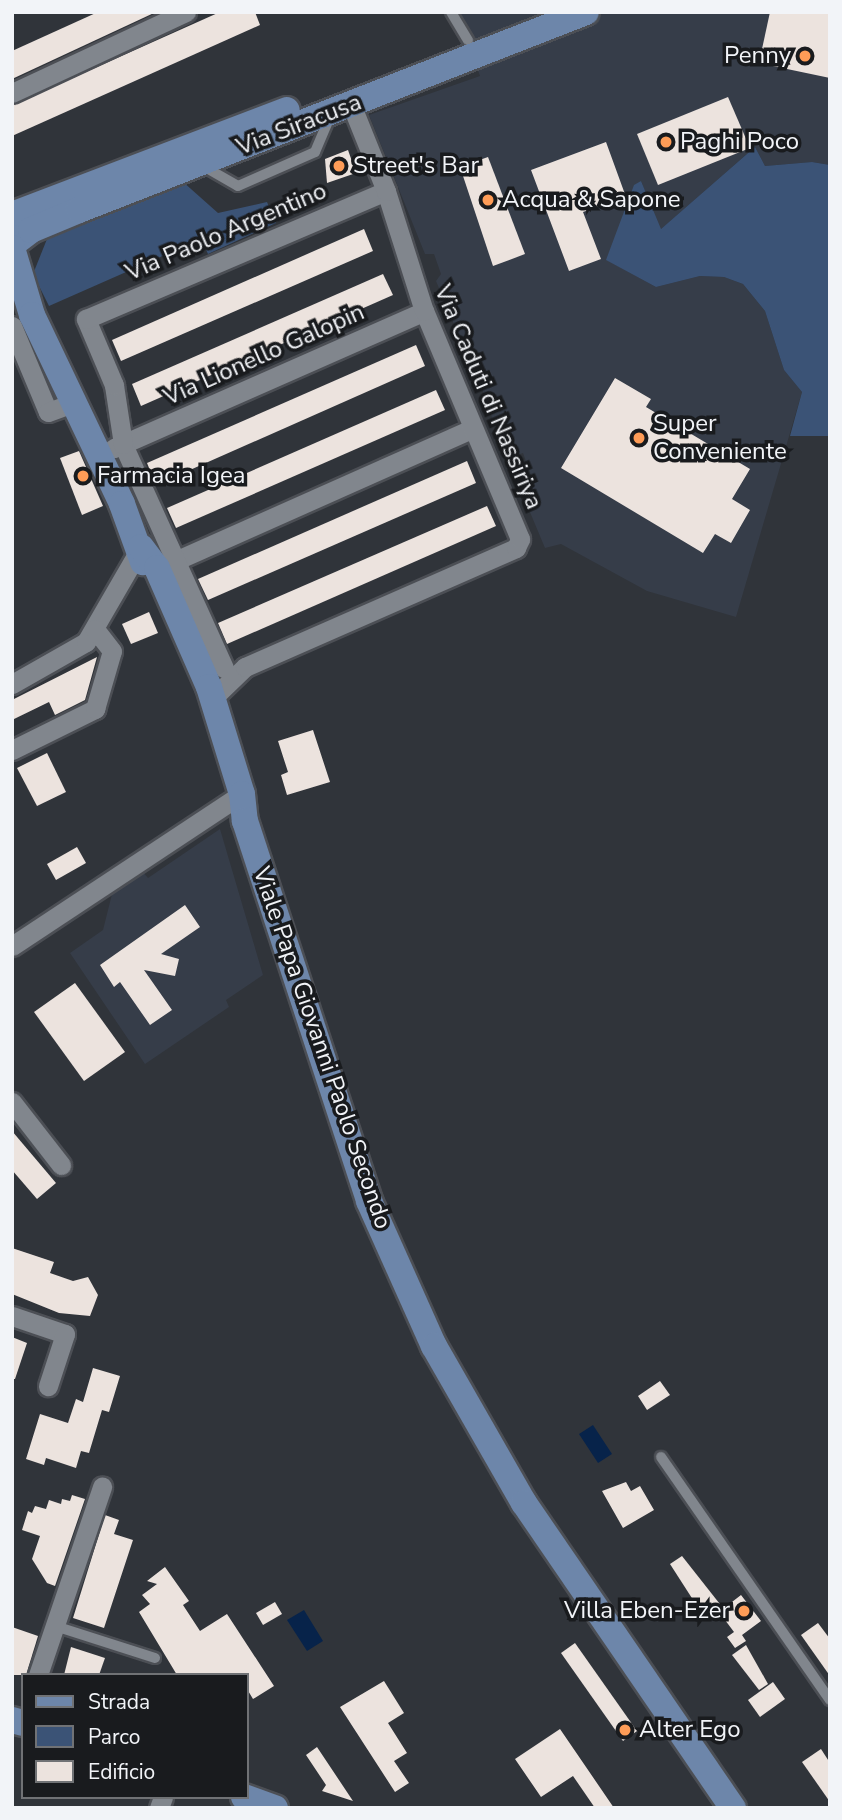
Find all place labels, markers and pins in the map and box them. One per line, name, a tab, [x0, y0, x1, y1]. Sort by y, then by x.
place label: Penny	[724, 42, 791, 70]
marker: Penny	[797, 48, 813, 64]
place label: Paghi Poco	[680, 128, 799, 156]
marker: Paghi Poco	[658, 134, 674, 150]
place label: Street's Bar	[353, 152, 479, 180]
marker: Street's Bar	[331, 158, 347, 174]
place label: Acqua & Sapone	[502, 186, 681, 214]
marker: Acqua & Sapone	[480, 192, 496, 208]
place label: Super Conveniente	[653, 410, 787, 466]
marker: Super Conveniente	[631, 430, 647, 446]
place label: Farmacia Igea	[97, 462, 246, 490]
marker: Farmacia Igea	[75, 468, 91, 484]
place label: Villa Eben-Ezer	[564, 1597, 730, 1625]
marker: Villa Eben-Ezer	[736, 1603, 752, 1619]
place label: Alter Ego	[639, 1716, 741, 1744]
marker: Alter Ego	[617, 1722, 633, 1738]

